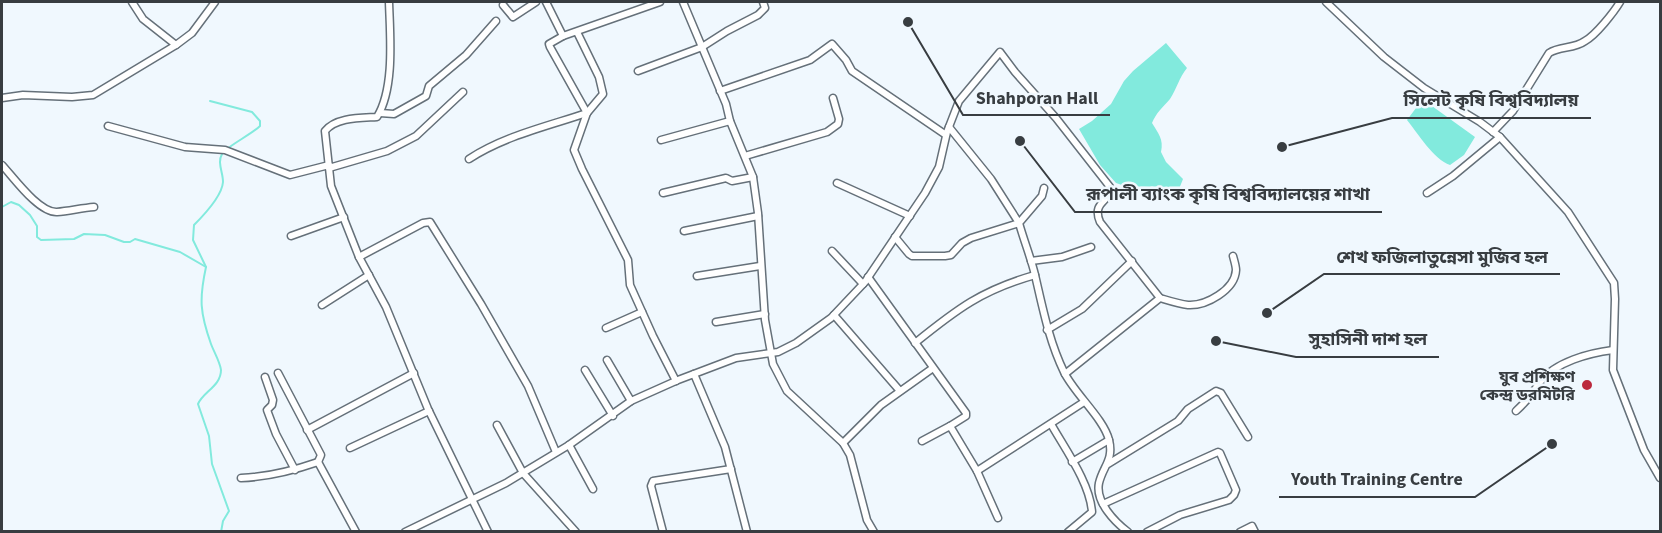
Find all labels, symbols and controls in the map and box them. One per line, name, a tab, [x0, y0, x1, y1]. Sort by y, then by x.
callout: Shahporan Hall	[963, 79, 1110, 115]
callout: সিলেট কৃষি বিশ্ববিদ্যালয়	[1392, 82, 1591, 118]
text: Shahporan Hall	[976, 86, 1098, 111]
text: সিলেট কৃষি বিশ্ববিদ্যালয়	[1402, 88, 1579, 113]
callout: রূপালী ব্যাংক কৃষি বিশ্ববিদ্যালয়ের শাখা	[1075, 176, 1382, 212]
text: রূপালী ব্যাংক কৃষি বিশ্ববিদ্যালয়ের শাখা	[1085, 182, 1371, 207]
callout: শেখ ফজিলাতুন্নেসা মুজিব হল	[1324, 238, 1560, 274]
text: শেখ ফজিলাতুন্নেসা মুজিব হল	[1336, 245, 1548, 270]
callout: সুহাসিনী দাশ হল	[1296, 321, 1439, 357]
text: সুহাসিনী দাশ হল	[1308, 327, 1428, 352]
place label: যুব প্রশিক্ষণ কেন্দ্র ডরমিটরি	[1479, 366, 1575, 406]
marker: যুব প্রশিক্ষণ কেন্দ্র ডরমিটরি	[1580, 378, 1594, 392]
callout: Youth Training Centre	[1279, 461, 1475, 497]
text: Youth Training Centre	[1290, 467, 1463, 492]

